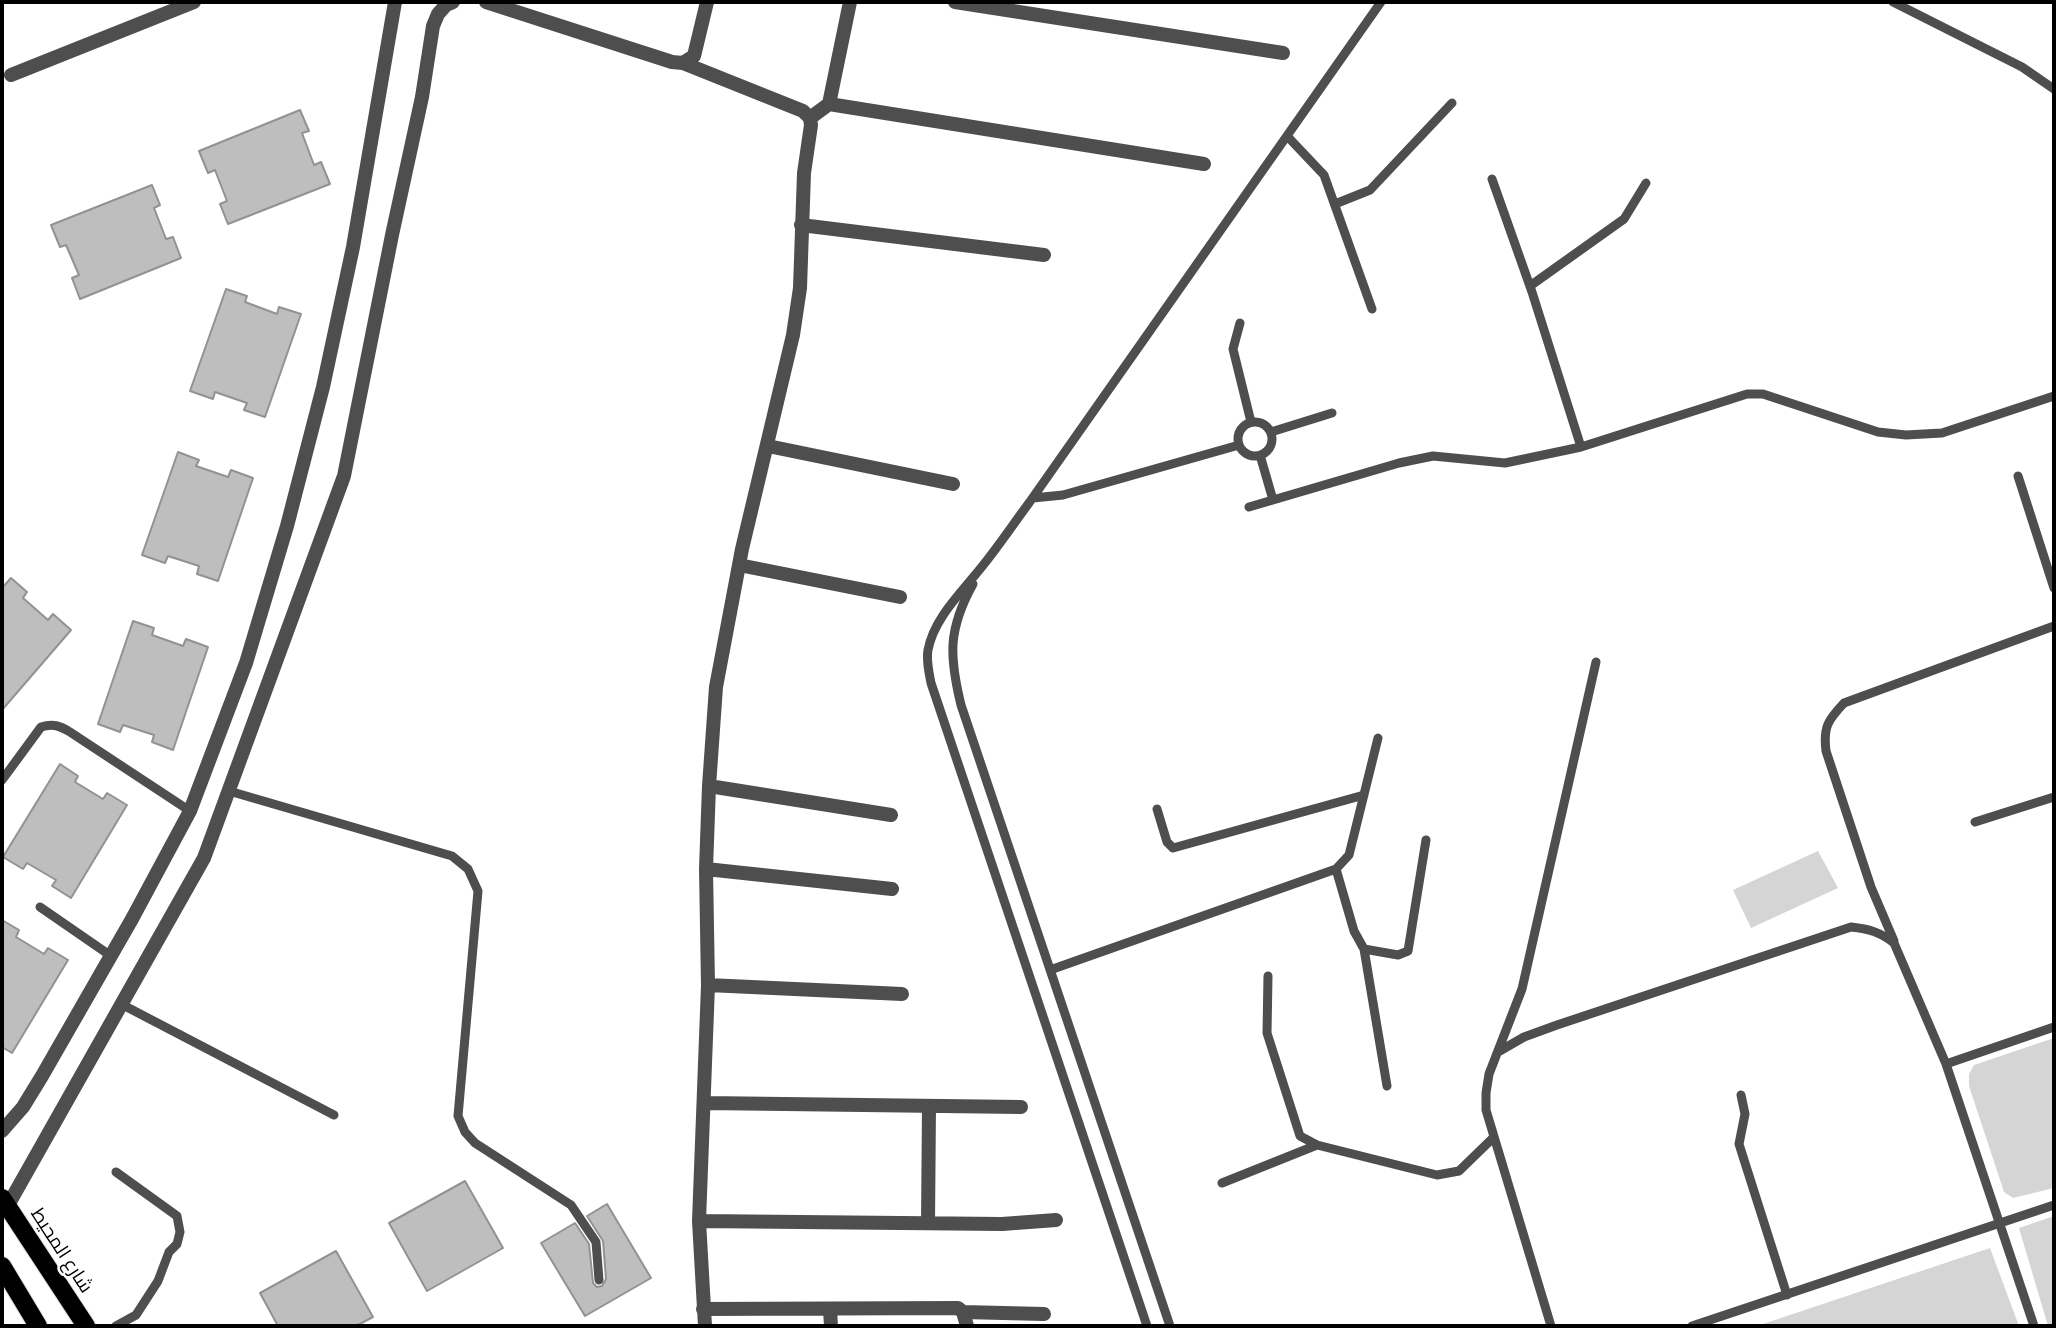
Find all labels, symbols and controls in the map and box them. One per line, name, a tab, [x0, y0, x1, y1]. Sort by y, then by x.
street label: شارع المحيط	[25, 1204, 97, 1298]

